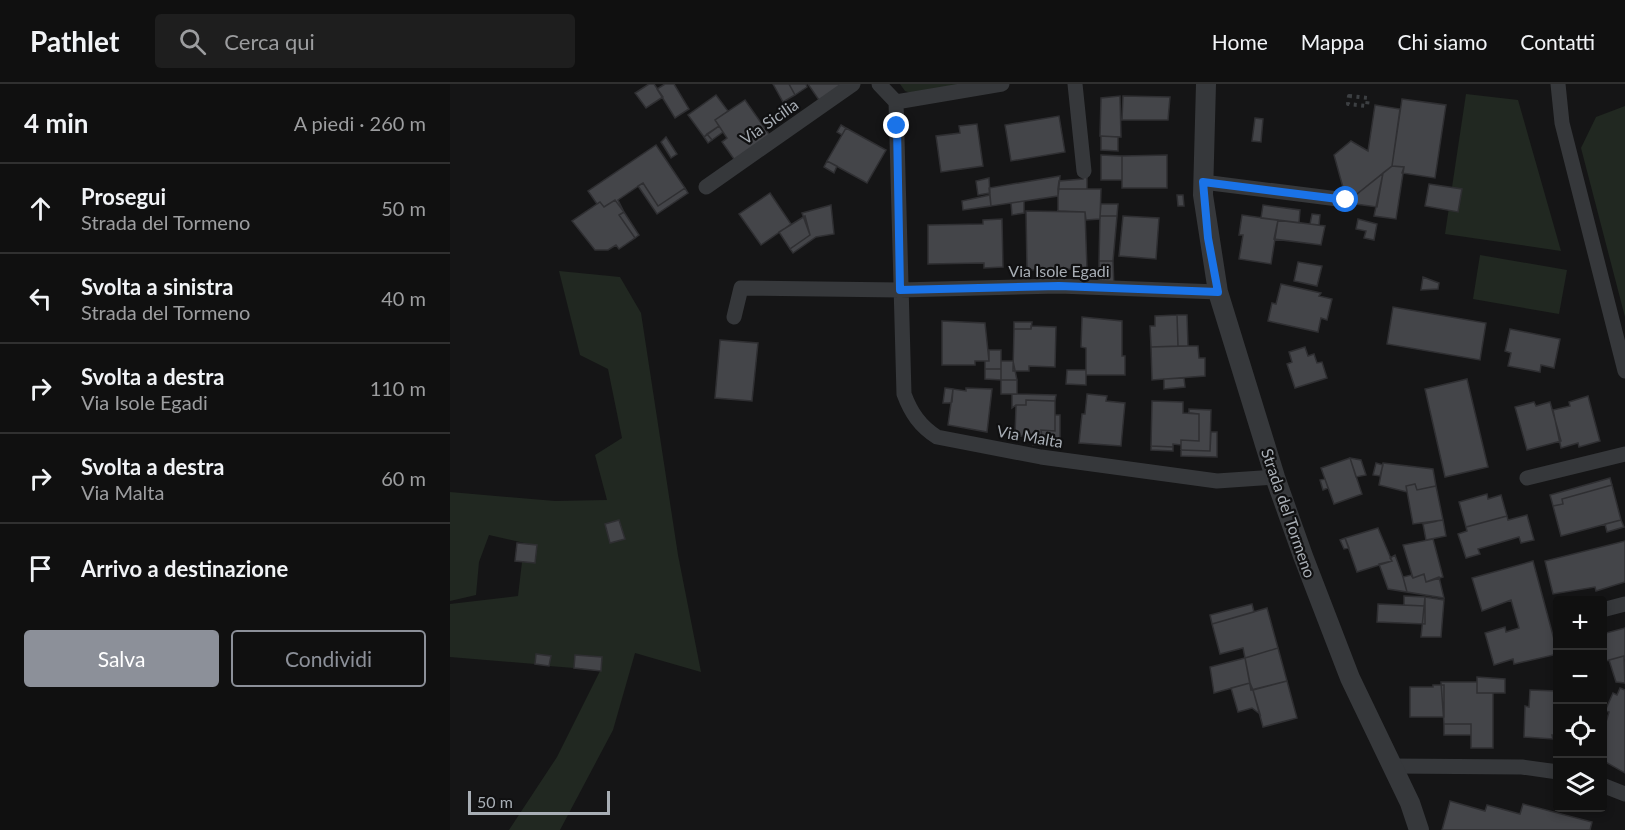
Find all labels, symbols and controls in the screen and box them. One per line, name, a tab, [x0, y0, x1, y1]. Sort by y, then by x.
search box	[155, 14, 575, 68]
text: Pathlet	[30, 24, 119, 58]
icon: search	[176, 25, 209, 58]
text: Cerca qui	[224, 28, 315, 55]
text: Home	[1212, 29, 1268, 54]
text: Mappa	[1301, 29, 1364, 54]
text: Chi siamo	[1397, 29, 1487, 54]
text: Contatti	[1520, 29, 1595, 54]
street label: Via Sicilia	[736, 94, 802, 148]
text: 4 min	[24, 107, 88, 139]
text: A piedi · 260 m	[294, 111, 426, 135]
route end	[883, 112, 909, 138]
text: Prosegui	[81, 183, 166, 210]
route start	[1332, 186, 1358, 212]
icon: ahead	[24, 192, 57, 225]
text: 50 m	[381, 196, 426, 220]
text: Strada del Tormeno	[81, 210, 250, 234]
street label: Via Isole Egadi	[1008, 261, 1110, 280]
text: Svolta a sinistra	[81, 273, 233, 300]
icon: left	[24, 282, 57, 315]
text: 40 m	[381, 286, 426, 310]
text: Strada del Tormeno	[81, 300, 250, 324]
text: Svolta a destra	[81, 363, 224, 390]
icon: right	[24, 372, 57, 405]
text: 110 m	[370, 376, 426, 400]
text: Via Isole Egadi	[81, 390, 208, 414]
street label: Via Malta	[995, 421, 1065, 451]
street label: Strada del Tormeno	[1258, 446, 1320, 580]
text: Svolta a destra	[81, 453, 224, 480]
icon: right	[24, 462, 57, 495]
text: 60 m	[381, 466, 426, 490]
text: Via Malta	[81, 480, 164, 504]
icon: arrive	[24, 552, 57, 585]
text: Arrivo a destinazione	[81, 555, 288, 582]
map controls	[1553, 596, 1607, 812]
button: +	[1553, 596, 1607, 650]
button: Salva	[24, 630, 219, 687]
button: Condividi	[231, 630, 426, 687]
button: −	[1553, 650, 1607, 704]
button: locate	[1553, 704, 1607, 758]
button: layers	[1553, 758, 1607, 812]
scale bar	[468, 788, 610, 816]
text: 50 m	[477, 792, 513, 811]

